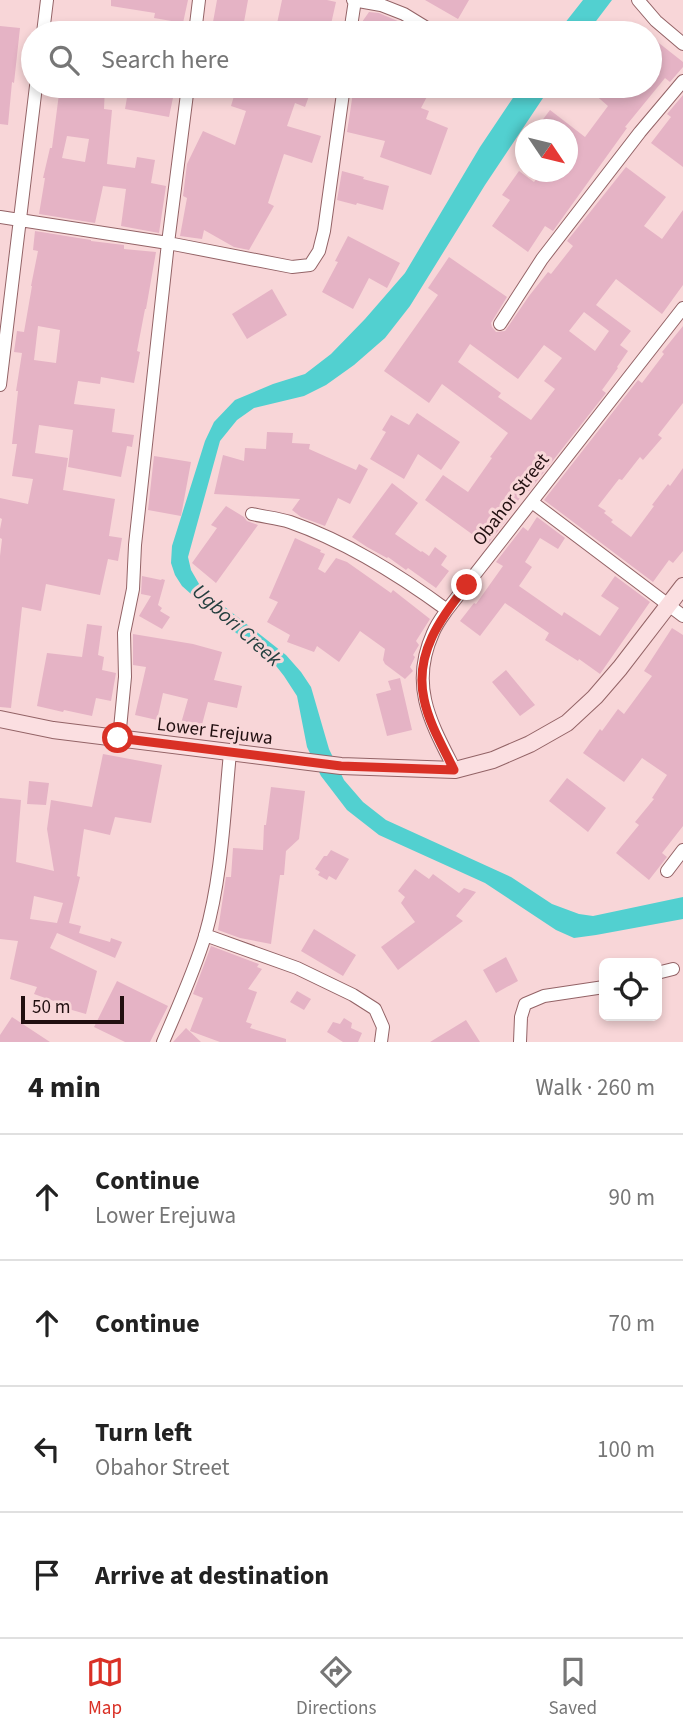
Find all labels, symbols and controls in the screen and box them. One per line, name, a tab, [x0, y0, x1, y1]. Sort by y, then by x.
search box	[21, 21, 662, 98]
icon: search	[45, 41, 83, 79]
text: Search here	[101, 41, 229, 78]
north arrow	[515, 119, 578, 182]
street label: Obahor Street	[466, 447, 556, 552]
route end	[451, 569, 482, 600]
water label: Ugbori Creek	[186, 577, 289, 674]
street label: Lower Erejuwa	[155, 711, 274, 752]
route start	[102, 722, 133, 753]
map controls	[599, 958, 662, 1021]
button: locate	[599, 958, 662, 1021]
scale bar	[21, 993, 124, 1025]
text: 50 m	[32, 994, 70, 1021]
text: 4 min	[28, 1066, 101, 1109]
text: Walk · 260 m	[536, 1071, 655, 1104]
text: Continue	[95, 1162, 200, 1199]
icon: ahead	[28, 1178, 66, 1216]
text: 90 m	[608, 1181, 655, 1214]
text: Lower Erejuwa	[95, 1199, 236, 1232]
icon: ahead	[28, 1304, 66, 1342]
text: Continue	[95, 1305, 200, 1342]
text: 70 m	[608, 1307, 655, 1340]
text: Turn left	[95, 1414, 192, 1451]
icon: left	[28, 1430, 66, 1468]
text: 100 m	[597, 1433, 655, 1466]
text: Obahor Street	[95, 1451, 229, 1484]
icon: arrive	[28, 1556, 66, 1594]
text: Arrive at destination	[95, 1557, 329, 1594]
tab: Map	[86, 1653, 124, 1722]
tab: Directions	[296, 1653, 376, 1722]
tab: Saved	[548, 1653, 597, 1722]

